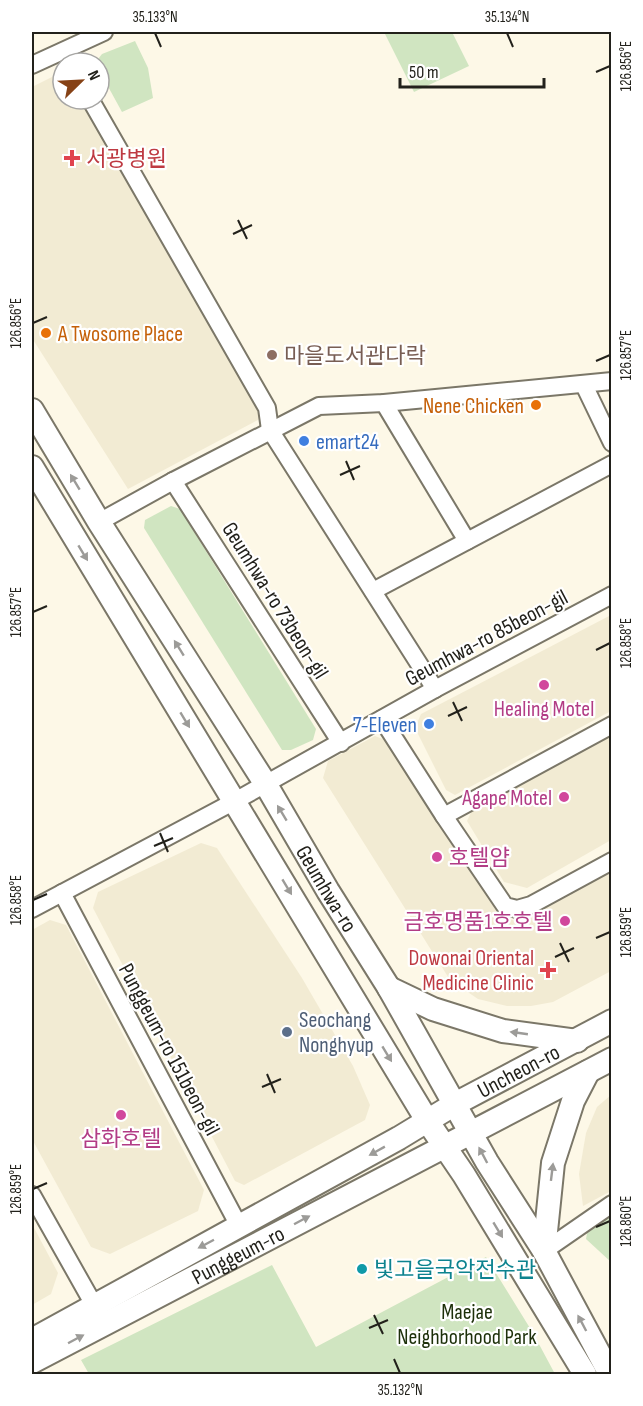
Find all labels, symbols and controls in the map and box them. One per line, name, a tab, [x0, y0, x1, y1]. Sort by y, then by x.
text: 35.133°N	[132, 8, 178, 27]
text: 35.134°N	[485, 8, 529, 27]
text: 126.856°E	[617, 41, 636, 91]
north arrow	[51, 51, 111, 111]
scale bar	[400, 51, 544, 89]
text: 50 m	[409, 62, 439, 83]
text: N	[83, 68, 104, 83]
place label: 서광병원	[86, 146, 167, 173]
marker: 서광병원	[63, 149, 81, 167]
text: 126.856°E	[7, 298, 26, 348]
place label: A Twosome Place	[57, 321, 183, 348]
marker: A Twosome Place	[39, 326, 53, 340]
text: 126.857°E	[617, 330, 636, 380]
place label: 마을도서관다락	[284, 343, 426, 370]
marker: 마을도서관다락	[265, 348, 279, 362]
place label: Nene Chicken	[423, 393, 524, 420]
marker: Nene Chicken	[529, 398, 543, 412]
place label: emart24	[316, 429, 379, 456]
marker: emart24	[297, 434, 311, 448]
one-way arrow	[70, 474, 81, 490]
street label: Geumhwa-ro 73beon-gil	[216, 517, 334, 684]
one-way arrow	[78, 545, 89, 561]
street label: Geumhwa-ro 85beon-gil	[401, 584, 573, 693]
text: 126.857°E	[7, 587, 26, 637]
text: 126.858°E	[617, 618, 636, 668]
one-way arrow	[173, 640, 184, 656]
marker: Healing Motel	[537, 678, 551, 692]
place label: Healing Motel	[494, 696, 594, 723]
one-way arrow	[179, 712, 190, 728]
place label: 7-Eleven	[353, 712, 417, 739]
marker: 7-Eleven	[422, 717, 436, 731]
place label: Agape Motel	[461, 785, 552, 812]
marker: Agape Motel	[557, 790, 571, 804]
one-way arrow	[277, 804, 287, 821]
street label: Geumhwa-ro	[289, 841, 362, 937]
place label: 호텔얌	[449, 845, 510, 872]
marker: 호텔얌	[430, 850, 444, 864]
text: 126.858°E	[7, 875, 26, 925]
one-way arrow	[281, 879, 292, 895]
text: 126.859°E	[617, 907, 636, 957]
place label: 금호명품1호호텔	[404, 909, 553, 936]
marker: 금호명품1호호텔	[558, 914, 572, 928]
place label: Dowonai Oriental Medicine Clinic	[408, 945, 534, 997]
street label: Punggeum-ro 151beon-gil	[112, 959, 225, 1140]
marker: Dowonai Oriental Medicine Clinic	[539, 961, 557, 979]
place label: Seochang Nonghyup	[299, 1007, 374, 1059]
marker: Seochang Nonghyup	[280, 1025, 294, 1039]
one-way arrow	[509, 1028, 528, 1037]
street label: Uncheon-ro	[473, 1039, 565, 1105]
one-way arrow	[382, 1046, 393, 1062]
marker: 삼화호텔	[114, 1108, 128, 1122]
place label: 삼화호텔	[81, 1126, 161, 1153]
one-way arrow	[368, 1146, 385, 1156]
one-way arrow	[478, 1146, 488, 1163]
one-way arrow	[548, 1162, 557, 1181]
text: 126.859°E	[7, 1164, 26, 1214]
text: 126.860°E	[617, 1195, 636, 1247]
one-way arrow	[294, 1215, 311, 1225]
street label: Punggeum-ro	[187, 1221, 289, 1291]
one-way arrow	[493, 1222, 504, 1238]
one-way arrow	[197, 1239, 214, 1249]
place label: 빛고을국악전수관	[374, 1257, 536, 1284]
marker: 빛고을국악전수관	[355, 1262, 369, 1276]
park label: Maejae Neighborhood Park	[397, 1299, 537, 1351]
one-way arrow	[578, 1314, 588, 1332]
one-way arrow	[68, 1334, 85, 1344]
text: 35.132°N	[377, 1381, 423, 1400]

